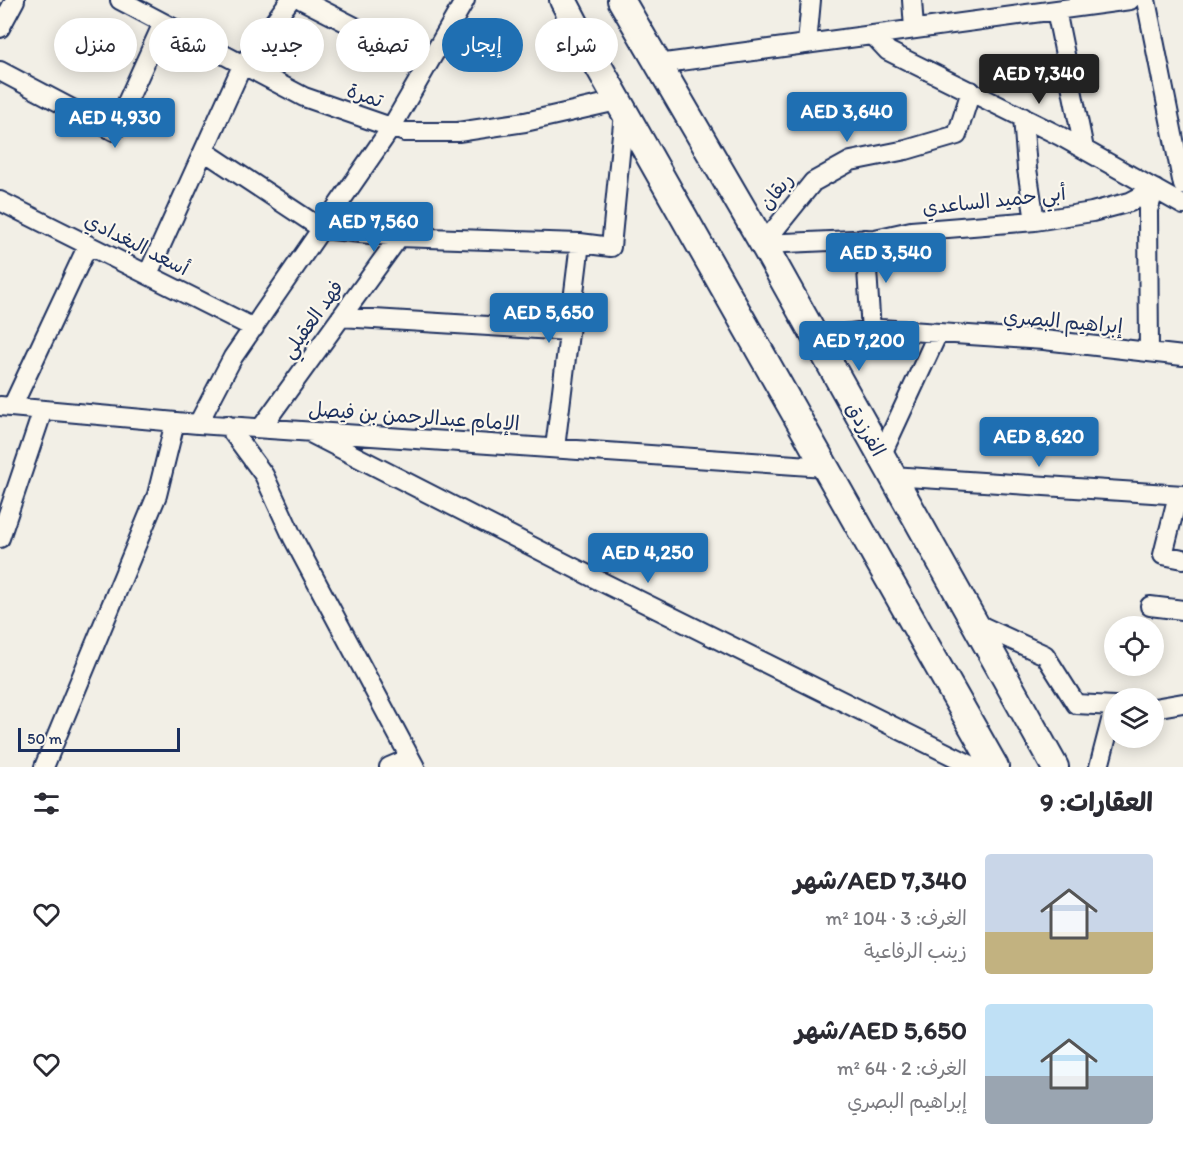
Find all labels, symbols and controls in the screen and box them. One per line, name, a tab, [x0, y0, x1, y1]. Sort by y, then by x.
chip: منزل	[54, 18, 137, 72]
chip: شقة	[149, 18, 228, 72]
chip: جديد	[240, 18, 324, 72]
chip: تصفية	[336, 18, 430, 72]
chip: إيجار	[442, 18, 523, 72]
chip: شراء	[535, 18, 618, 72]
pin: AED 7,340	[970, 54, 1108, 105]
text: AED 7,340	[993, 61, 1085, 85]
street label: تمرة	[344, 78, 386, 112]
pin: AED 3,640	[778, 92, 916, 143]
pin: AED 4,930	[46, 98, 184, 149]
text: AED 3,640	[801, 99, 893, 123]
text: AED 4,930	[69, 105, 161, 129]
street label: ربقان	[754, 168, 798, 214]
street label: أبي حميد الساعدي	[921, 181, 1068, 225]
pin: AED 7,560	[305, 202, 443, 253]
street label: أسعد البغدادي	[79, 207, 193, 283]
text: AED 7,560	[329, 209, 419, 233]
pin: AED 3,540	[817, 233, 955, 284]
text: AED 3,540	[840, 240, 932, 264]
street label: فهد العقيلي	[276, 275, 353, 366]
pin: AED 5,650	[480, 293, 618, 344]
text: AED 5,650	[504, 300, 594, 324]
street label: إبراهيم البصري	[1002, 304, 1124, 341]
pin: AED 7,200	[790, 321, 928, 372]
text: AED 7,200	[813, 328, 905, 352]
street label: الإمام عبدالرحمن بن فيصل	[307, 397, 520, 438]
street label: الفرزدق	[841, 398, 891, 460]
pin: AED 8,620	[970, 417, 1108, 468]
text: AED 8,620	[994, 424, 1084, 448]
pin: AED 4,250	[579, 533, 717, 584]
text: AED 4,250	[602, 540, 694, 564]
map controls	[1104, 616, 1164, 748]
button: locate	[1104, 616, 1164, 676]
button: layers	[1104, 688, 1164, 748]
scale bar	[18, 725, 180, 752]
text: 50 m	[27, 729, 62, 748]
text: العقارات: 9	[1040, 786, 1153, 818]
icon: filters	[30, 787, 63, 820]
text: AED 7,340/شهر	[794, 864, 967, 896]
icon: home	[1033, 878, 1105, 950]
icon: heart	[30, 898, 63, 931]
text: الغرف: 3 · 104 m²	[826, 906, 967, 930]
text: زينب الرفاعية	[864, 939, 967, 963]
text: AED 5,650/شهر	[795, 1014, 967, 1046]
icon: home	[1033, 1028, 1105, 1100]
icon: heart	[30, 1048, 63, 1081]
text: الغرف: 2 · 64 m²	[837, 1056, 967, 1080]
text: إبراهيم البصري	[847, 1089, 967, 1113]

